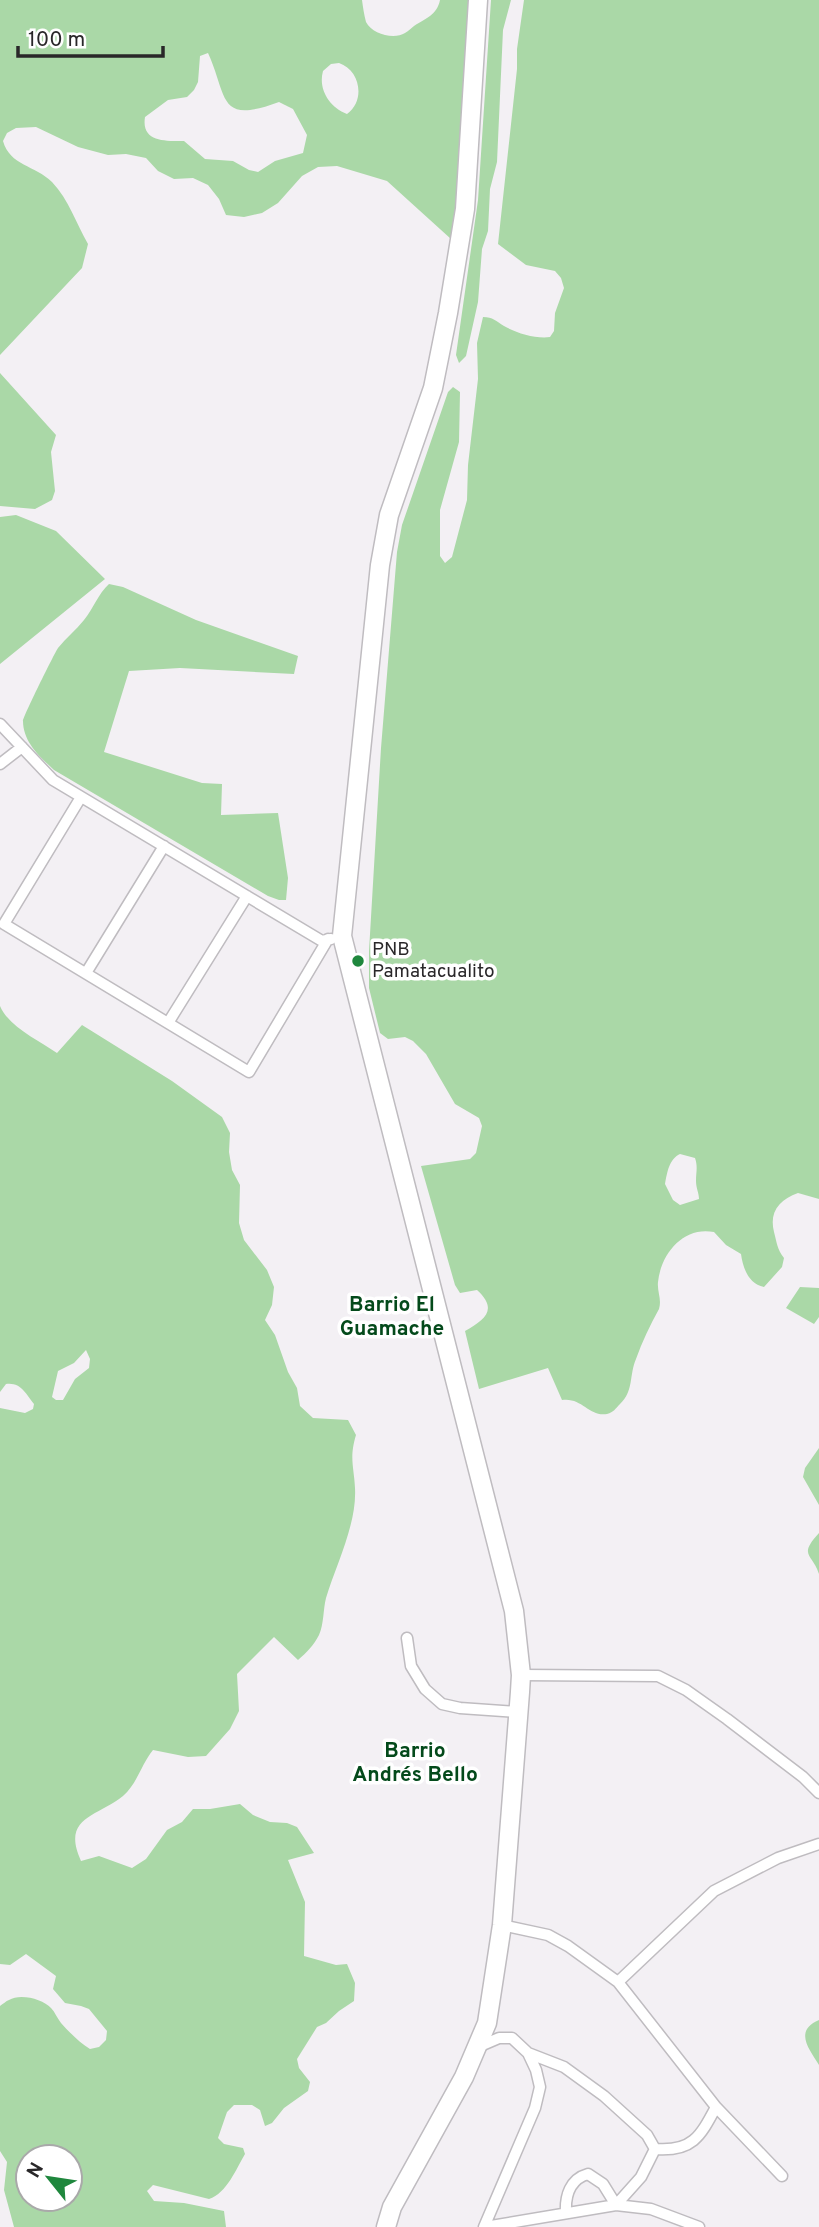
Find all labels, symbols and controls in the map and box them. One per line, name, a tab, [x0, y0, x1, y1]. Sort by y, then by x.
scale bar	[18, 14, 163, 58]
text: 100 m	[28, 27, 85, 54]
place label: PNB Pamatacualito	[372, 938, 495, 984]
marker: PNB Pamatacualito	[350, 953, 366, 969]
district label: Barrio El Guamache	[340, 1292, 444, 1343]
district label: Barrio Andrés Bello	[352, 1738, 478, 1789]
north arrow	[14, 2143, 84, 2213]
text: N	[22, 2159, 50, 2182]

